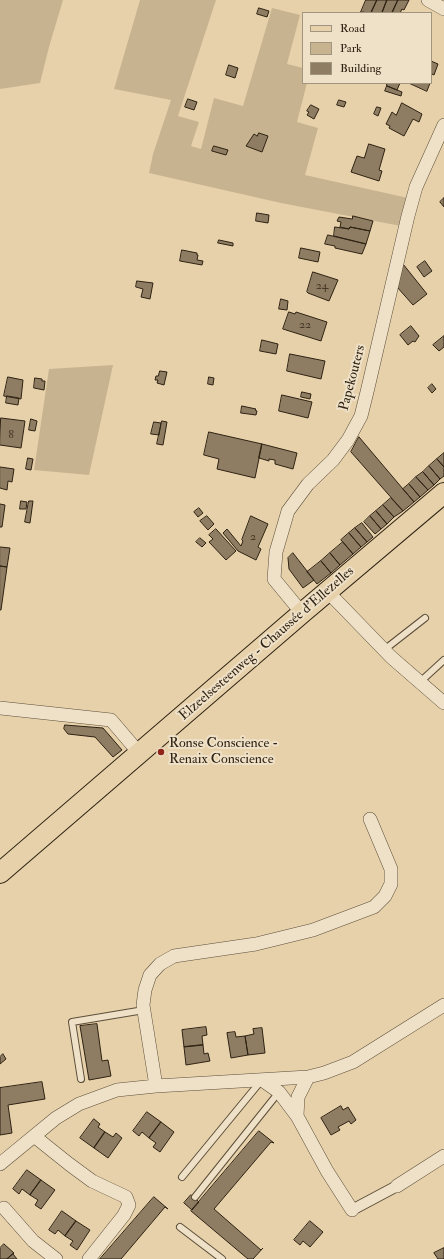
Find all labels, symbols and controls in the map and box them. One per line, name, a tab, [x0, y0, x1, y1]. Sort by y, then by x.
legend	[302, 12, 432, 84]
text: Road	[340, 21, 365, 36]
text: Park	[340, 41, 362, 56]
text: Building	[340, 61, 381, 76]
house number: 24	[316, 279, 328, 293]
house number: 22	[299, 318, 311, 332]
street label: Papekouters	[336, 343, 370, 413]
house number: 8	[8, 428, 14, 442]
house number: 2	[250, 530, 256, 544]
street label: Elzeelsesteenweg - Chaussée d'Ellezelles	[176, 563, 358, 725]
place label: Ronse Conscience - Renaix Conscience	[169, 736, 278, 768]
marker: Ronse Conscience - Renaix Conscience	[156, 747, 166, 757]

